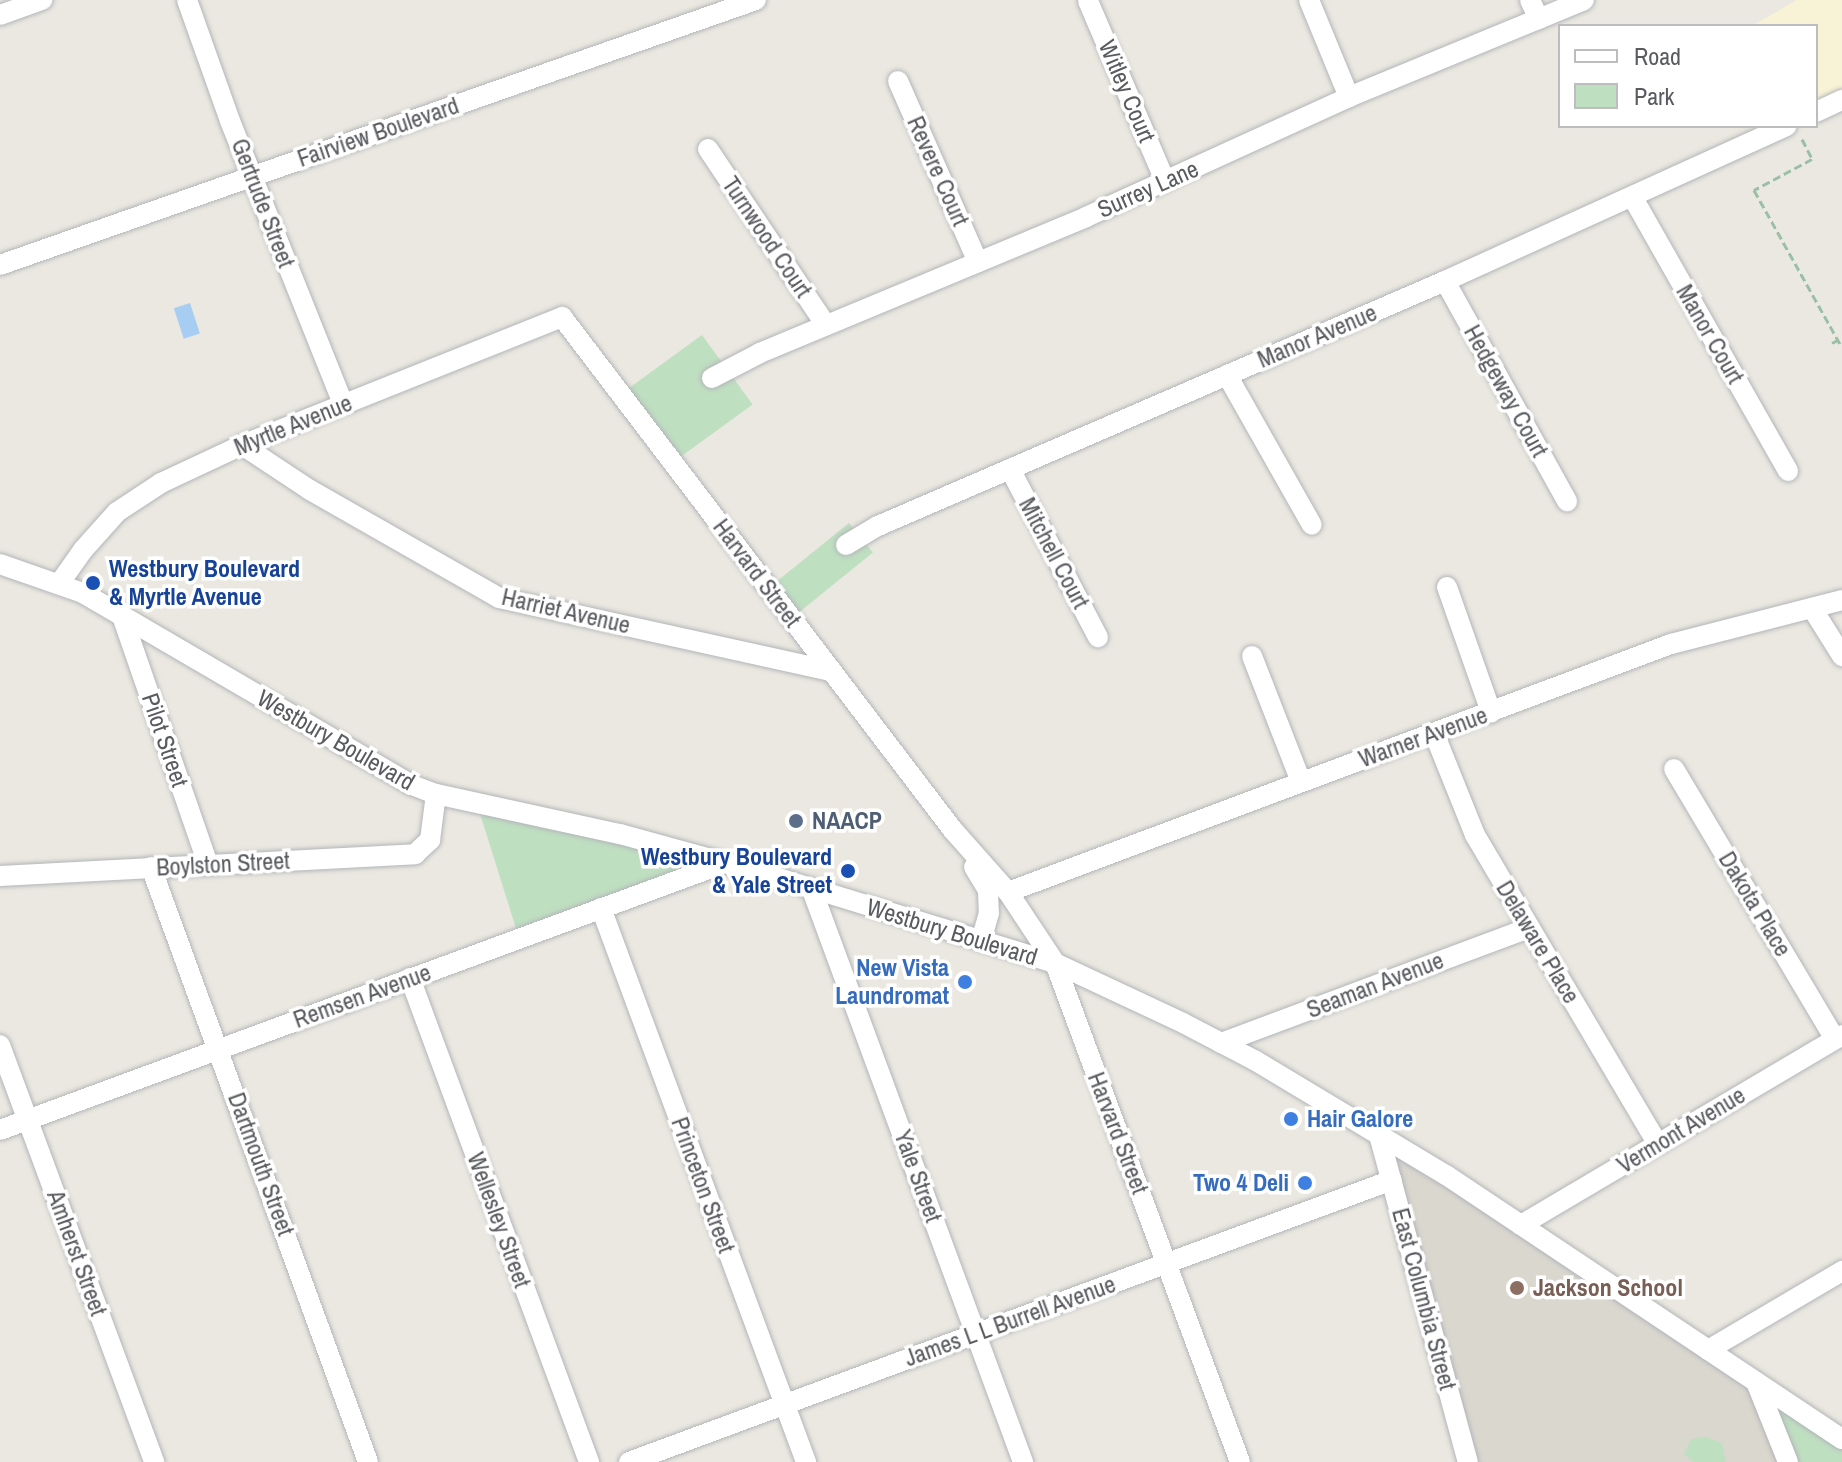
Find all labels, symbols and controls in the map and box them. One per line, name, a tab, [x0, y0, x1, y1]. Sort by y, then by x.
legend	[1558, 24, 1818, 128]
street label: Witley Court	[1093, 36, 1161, 146]
text: Road	[1634, 40, 1681, 72]
text: Park	[1634, 80, 1674, 112]
street label: Fairview Boulevard	[294, 91, 462, 173]
street label: Revere Court	[901, 112, 975, 230]
street label: Gertrude Street	[225, 135, 301, 271]
street label: Surrey Lane	[1093, 154, 1203, 224]
street label: Turnwood Court	[716, 171, 818, 303]
street label: Manor Court	[1670, 279, 1750, 389]
street label: Manor Avenue	[1253, 298, 1381, 374]
street label: Hedgeway Court	[1458, 320, 1554, 462]
street label: Myrtle Avenue	[229, 388, 357, 462]
street label: Mitchell Court	[1013, 493, 1095, 613]
street label: Harvard Street	[707, 513, 807, 633]
place label: Westbury Boulevard & Myrtle Avenue	[109, 555, 300, 611]
marker: Westbury Boulevard & Myrtle Avenue	[84, 574, 102, 592]
street label: Harriet Avenue	[498, 582, 634, 640]
street label: Westbury Boulevard	[252, 683, 420, 797]
street label: Pilot Street	[136, 689, 194, 791]
street label: Warner Avenue	[1354, 700, 1492, 774]
place label: NAACP	[812, 807, 882, 835]
marker: NAACP	[787, 812, 805, 830]
place label: Westbury Boulevard & Yale Street	[641, 843, 832, 899]
street label: Boylston Street	[156, 846, 290, 882]
street label: Dakota Place	[1713, 846, 1797, 962]
marker: Westbury Boulevard & Yale Street	[839, 862, 857, 880]
street label: Delaware Place	[1490, 876, 1586, 1008]
street label: Westbury Boulevard	[863, 892, 1041, 972]
street label: Seaman Avenue	[1302, 946, 1448, 1024]
place label: New Vista Laundromat	[835, 954, 949, 1010]
street label: Remsen Avenue	[289, 958, 435, 1034]
marker: New Vista Laundromat	[956, 973, 974, 991]
street label: Harvard Street	[1082, 1068, 1154, 1198]
street label: Vermont Avenue	[1611, 1080, 1751, 1180]
street label: Dartmouth Street	[222, 1089, 300, 1239]
place label: Hair Galore	[1307, 1105, 1413, 1133]
marker: Hair Galore	[1282, 1110, 1300, 1128]
street label: Princeton Street	[665, 1113, 741, 1257]
street label: Yale Street	[888, 1126, 948, 1226]
street label: Wellesley Street	[461, 1148, 537, 1292]
place label: Two 4 Deli	[1193, 1169, 1289, 1197]
marker: Two 4 Deli	[1296, 1174, 1314, 1192]
street label: Amherst Street	[41, 1186, 113, 1320]
street label: East Columbia Street	[1386, 1205, 1462, 1393]
street label: James L L Burrell Avenue	[899, 1269, 1121, 1373]
place label: Jackson School	[1533, 1274, 1683, 1302]
marker: Jackson School	[1508, 1279, 1526, 1297]

